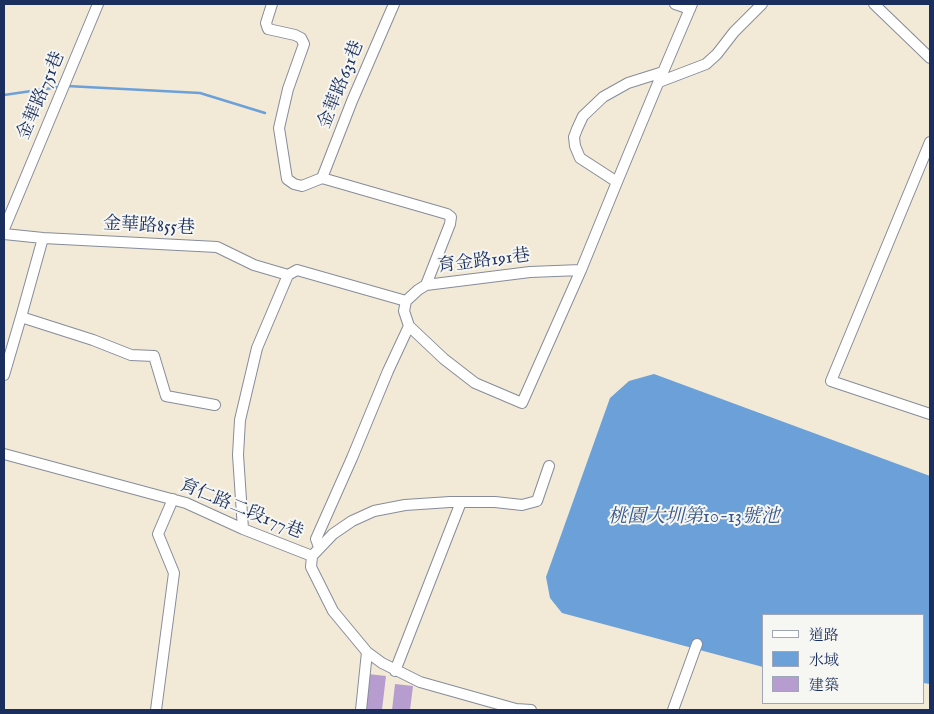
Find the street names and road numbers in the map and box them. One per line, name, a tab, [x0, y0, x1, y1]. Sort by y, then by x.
street label: 金華路631巷	[315, 38, 369, 132]
street label: 金華路751巷	[14, 49, 70, 143]
street label: 金華路855巷	[102, 214, 196, 240]
street label: 育金路191巷	[436, 246, 532, 278]
street label: 育仁路二段177巷	[176, 475, 306, 545]

